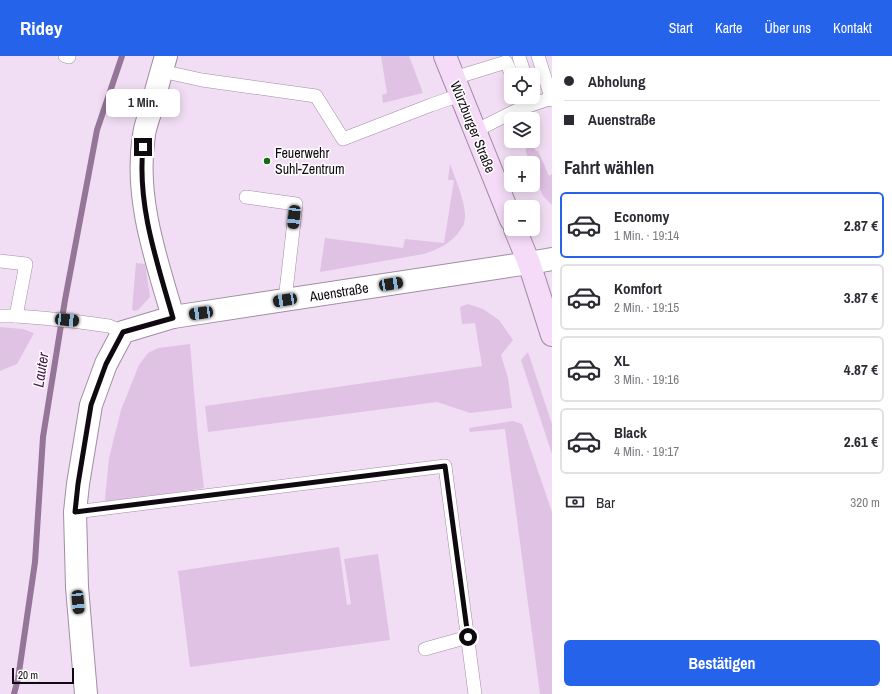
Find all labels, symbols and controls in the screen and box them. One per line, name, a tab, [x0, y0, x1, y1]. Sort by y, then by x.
text: Ridey	[20, 15, 62, 41]
text: Start	[669, 19, 693, 37]
text: Karte	[715, 19, 742, 37]
text: Über uns	[764, 19, 811, 37]
text: Kontakt	[833, 19, 872, 37]
map controls	[504, 68, 540, 236]
button: locate	[504, 68, 540, 104]
text: Abholung	[588, 71, 645, 92]
street label: Würzburger Straße	[446, 78, 500, 176]
callout: 1 Min.	[106, 89, 180, 117]
text: 1 Min.	[128, 94, 158, 111]
text: Auenstraße	[588, 109, 656, 130]
button: layers	[504, 112, 540, 148]
route end	[134, 138, 152, 156]
place label: Feuerwehr Suhl-Zentrum	[275, 144, 345, 178]
text: Fahrt wählen	[564, 155, 654, 180]
marker: Feuerwehr Suhl-Zentrum	[262, 156, 272, 166]
button: +	[504, 156, 540, 192]
button: −	[504, 200, 540, 236]
car	[287, 204, 301, 230]
text: Economy	[614, 206, 669, 227]
icon: car	[566, 207, 602, 243]
text: 2.87 €	[844, 215, 878, 236]
text: 1 Min. · 19:14	[614, 227, 679, 244]
car	[378, 276, 404, 292]
street label: Auenstraße	[307, 278, 370, 306]
text: Komfort	[614, 278, 662, 299]
icon: car	[566, 279, 602, 315]
text: 3.87 €	[844, 287, 878, 308]
car	[272, 292, 298, 308]
text: 2 Min. · 19:15	[614, 299, 679, 316]
car	[188, 305, 214, 321]
car	[54, 313, 80, 327]
water label: Lauter	[27, 350, 54, 389]
text: XL	[614, 350, 630, 371]
icon: car	[566, 351, 602, 387]
text: 4.87 €	[844, 359, 878, 380]
text: 3 Min. · 19:16	[614, 371, 679, 388]
text: Black	[614, 422, 647, 443]
icon: car	[566, 423, 602, 459]
text: 2.61 €	[844, 431, 878, 452]
text: 4 Min. · 19:17	[614, 443, 679, 460]
icon: cash	[564, 491, 586, 513]
text: Bar	[596, 492, 615, 513]
text: 320 m	[850, 494, 880, 511]
car	[71, 590, 85, 614]
route start	[459, 628, 477, 646]
button: Bestätigen	[564, 640, 880, 686]
scale bar	[12, 666, 74, 685]
text: 20 m	[18, 668, 38, 682]

